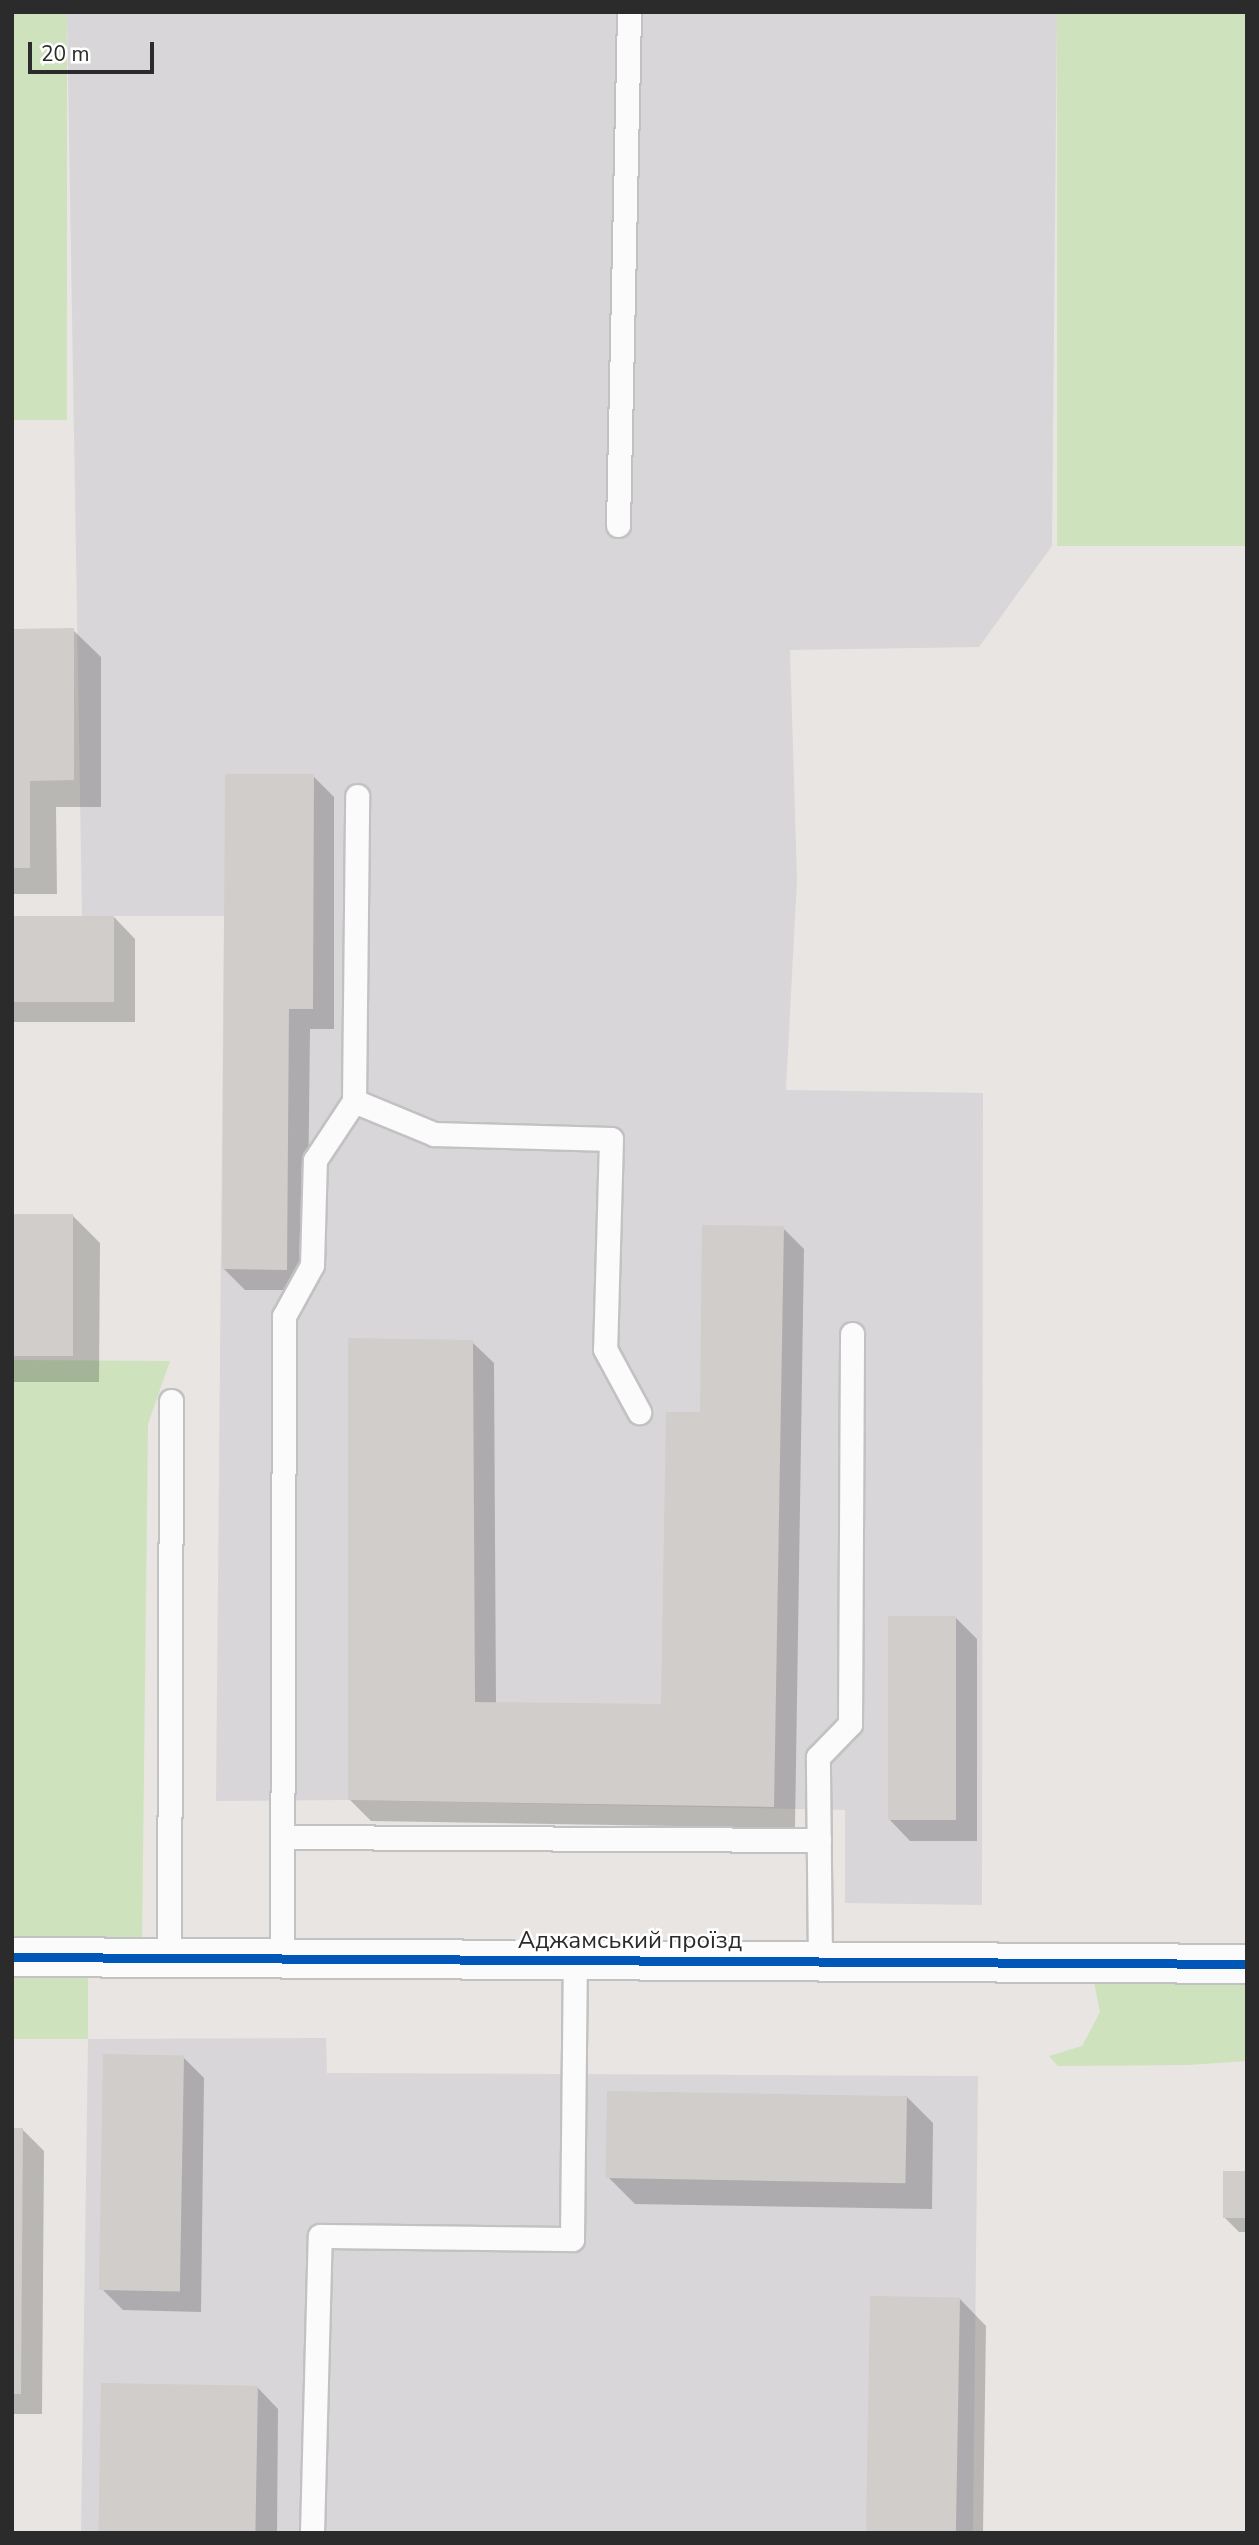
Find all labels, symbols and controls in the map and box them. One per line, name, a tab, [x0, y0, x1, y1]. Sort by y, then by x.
scale bar	[32, 28, 158, 72]
text: 20 m	[41, 40, 90, 68]
street label: Аджамський проїзд	[518, 1927, 742, 1955]

